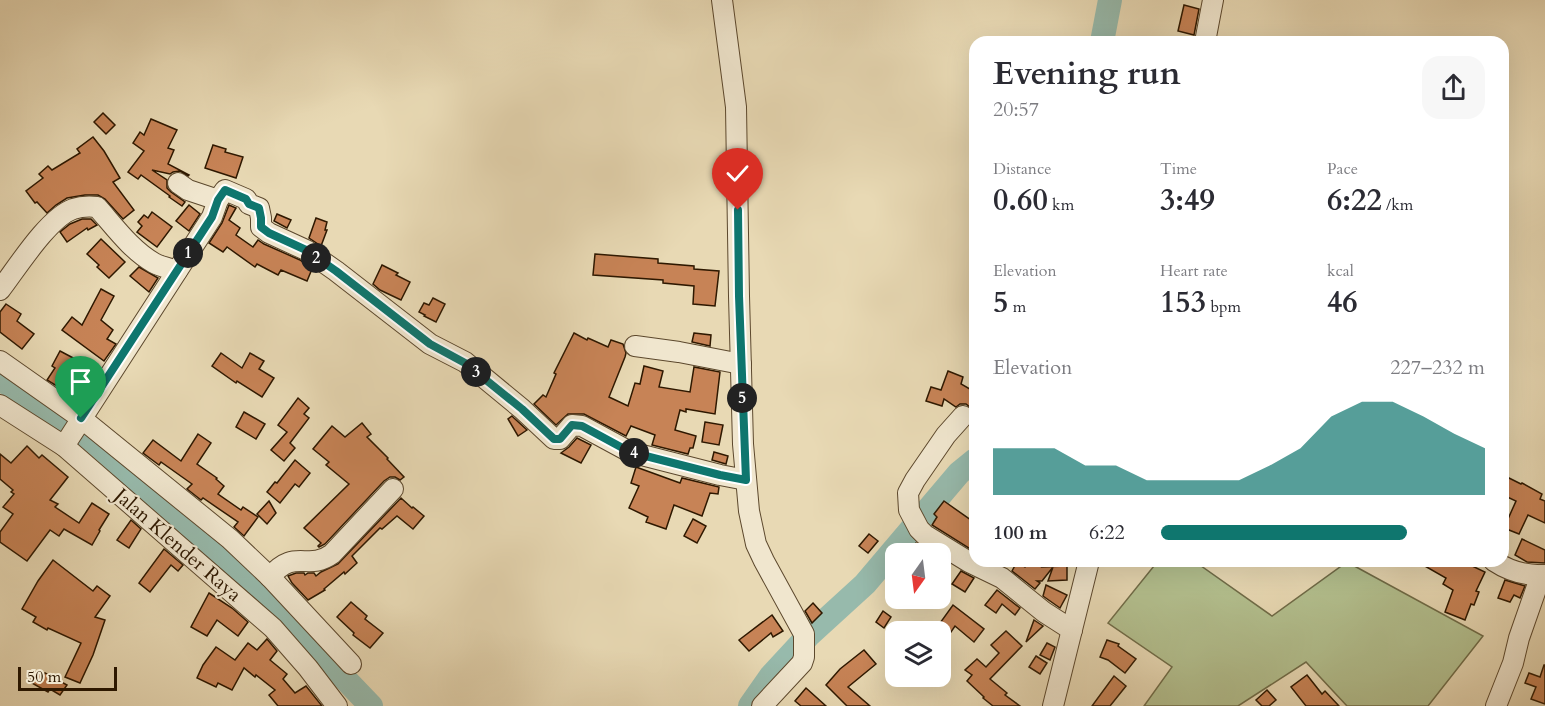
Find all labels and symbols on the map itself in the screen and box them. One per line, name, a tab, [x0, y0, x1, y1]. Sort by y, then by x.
pin	[712, 148, 763, 210]
pin: 1	[173, 238, 203, 268]
pin: 2	[301, 243, 331, 273]
pin	[55, 356, 106, 418]
pin: 3	[461, 357, 491, 387]
pin: 5	[727, 383, 757, 413]
pin: 4	[619, 438, 649, 468]
street label: Jalan Klender Raya	[106, 480, 248, 608]
north arrow	[885, 543, 951, 609]
scale bar	[18, 664, 117, 692]

